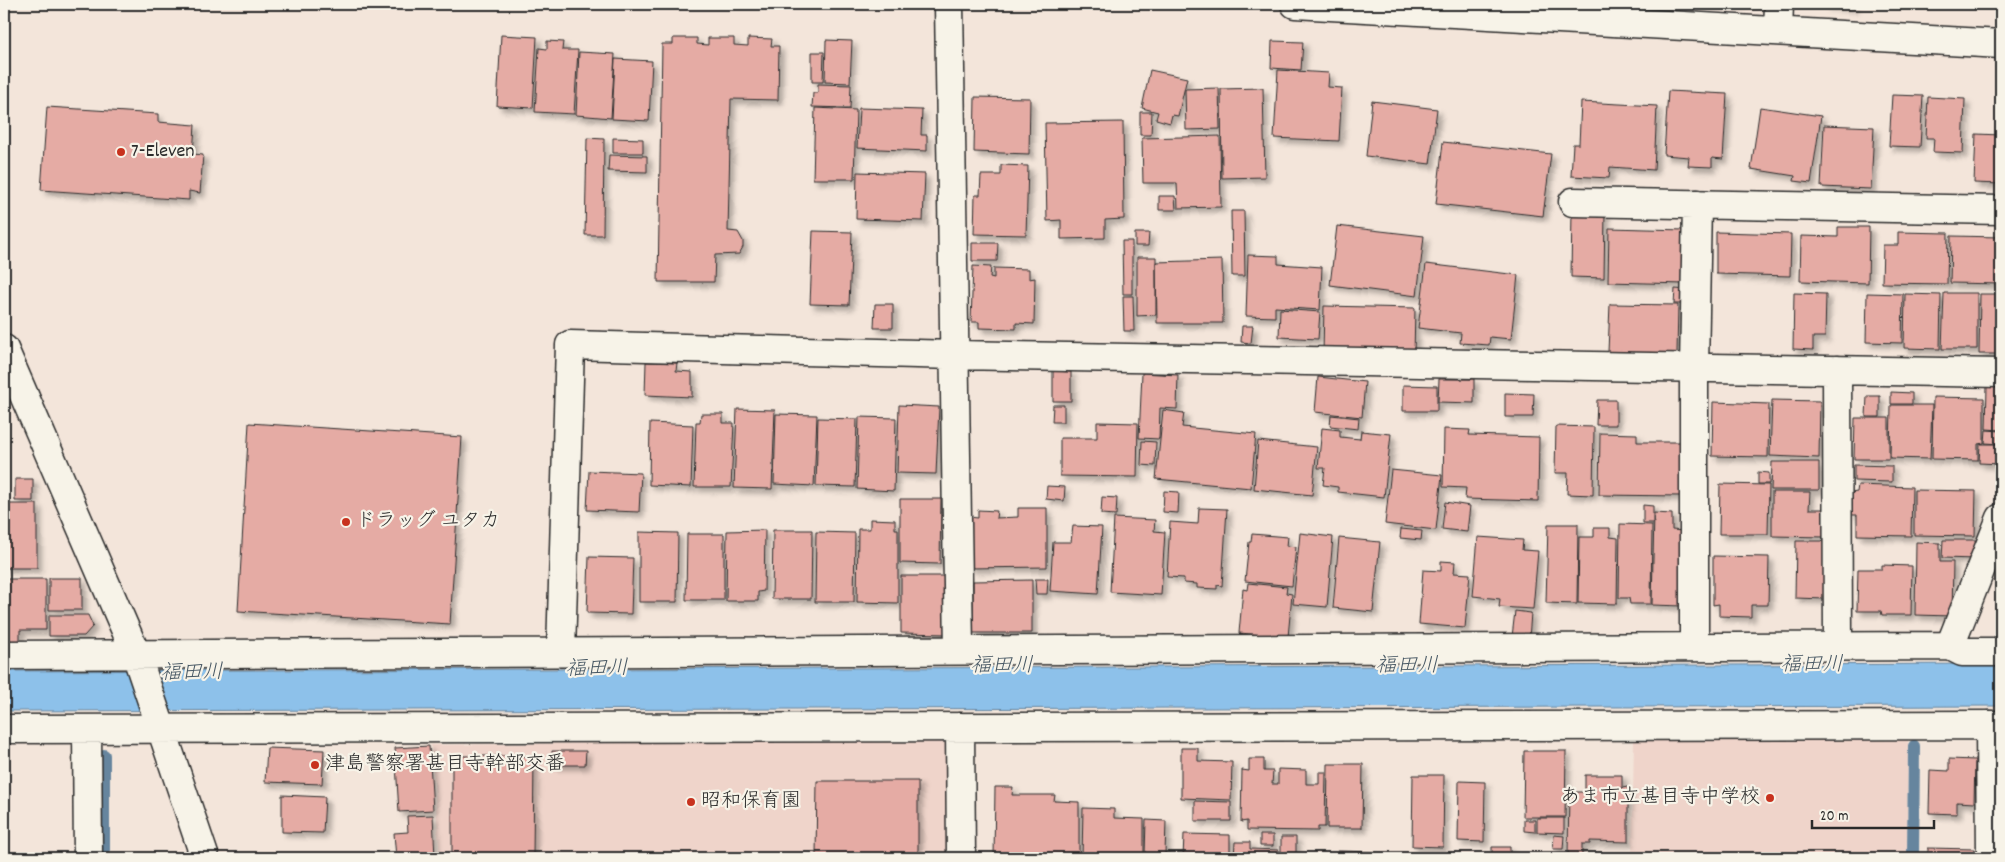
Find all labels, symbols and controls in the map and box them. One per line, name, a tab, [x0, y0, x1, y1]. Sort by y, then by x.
place label: 7-Eleven	[131, 138, 195, 166]
marker: 7-Eleven	[115, 146, 127, 158]
place label: ドラッグ ユタカ	[356, 508, 501, 536]
marker: ドラッグ ユタカ	[340, 516, 352, 528]
water label: 福田川	[1781, 651, 1844, 681]
water label: 福田川	[971, 652, 1034, 682]
water label: 福田川	[1376, 652, 1439, 682]
water label: 福田川	[565, 654, 629, 686]
water label: 福田川	[160, 658, 224, 690]
place label: 津島警察署甚目寺幹部交番	[325, 751, 565, 779]
marker: 津島警察署甚目寺幹部交番	[309, 759, 321, 771]
place label: あま市立甚目寺中学校	[1560, 784, 1760, 812]
place label: 昭和保育園	[701, 788, 801, 816]
marker: あま市立甚目寺中学校	[1764, 792, 1776, 804]
marker: 昭和保育園	[685, 796, 697, 808]
scale bar	[1812, 797, 1935, 829]
text: 20 m	[1820, 806, 1848, 828]

